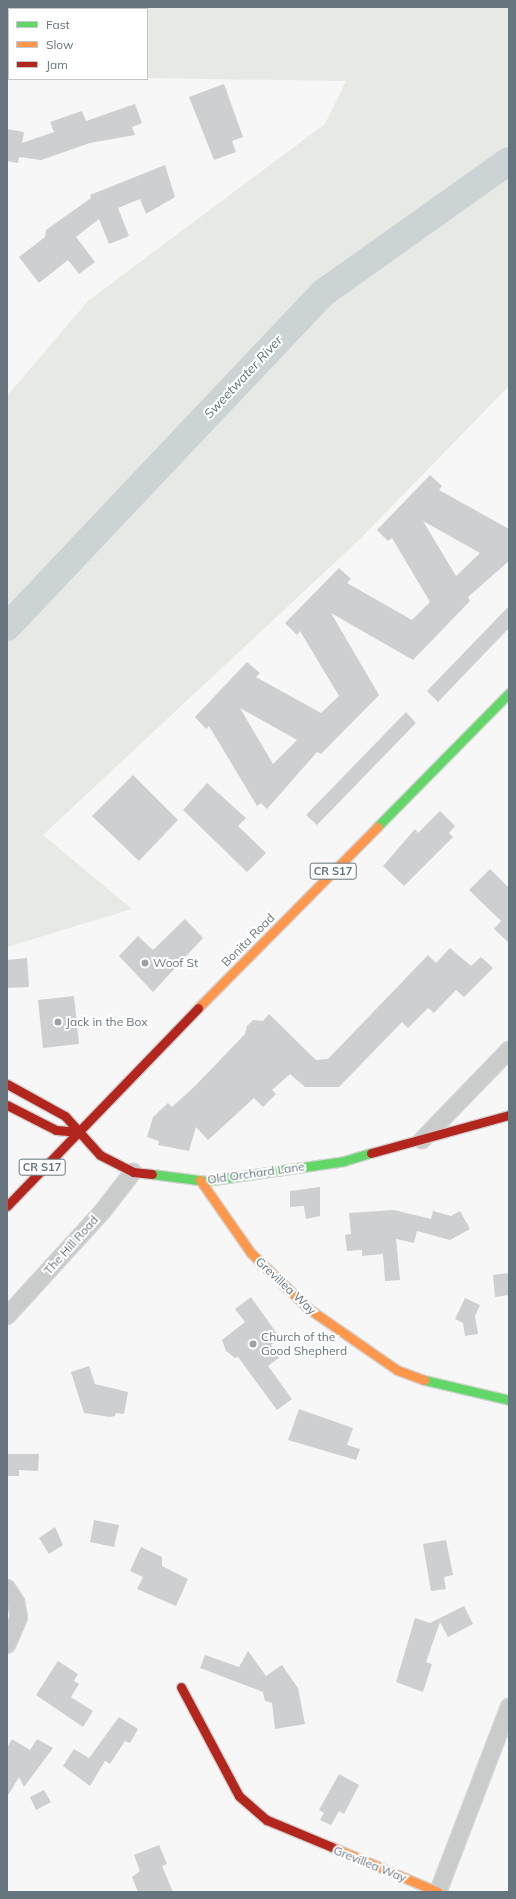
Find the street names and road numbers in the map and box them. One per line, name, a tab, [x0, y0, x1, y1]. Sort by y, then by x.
road number: CR S17	[309, 862, 357, 880]
street label: Bonita Road	[219, 911, 277, 969]
road number: CR S17	[18, 1158, 66, 1176]
street label: Old Orchard Lane	[206, 1159, 306, 1187]
street label: The Hill Road	[41, 1213, 101, 1277]
street label: Grevillea Way	[253, 1254, 319, 1318]
street label: Grevillea Way	[331, 1843, 409, 1885]

